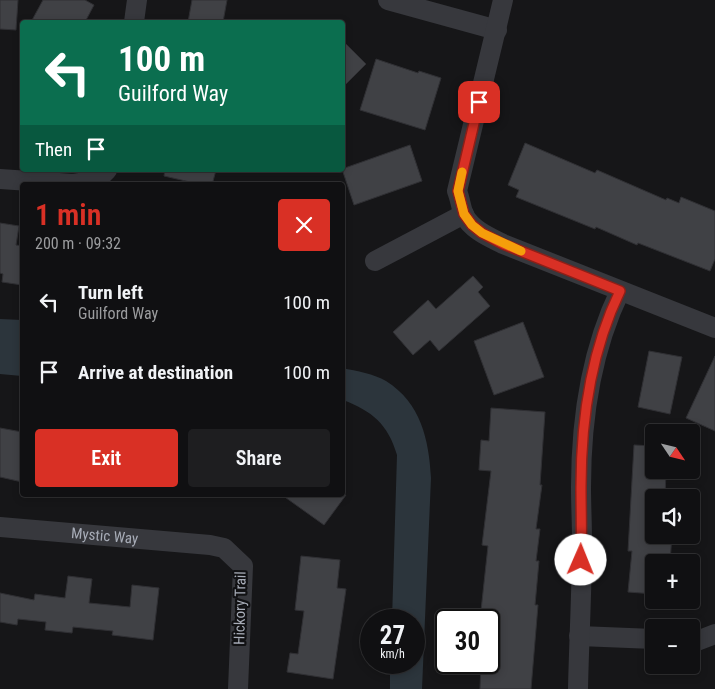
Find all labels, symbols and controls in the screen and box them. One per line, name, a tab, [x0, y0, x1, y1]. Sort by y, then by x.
text: 100 m	[118, 39, 205, 80]
icon: left	[35, 40, 100, 105]
text: Guilford Way	[118, 81, 228, 106]
pin	[458, 81, 500, 123]
icon: arrive	[465, 88, 493, 116]
icon: arrive	[82, 135, 110, 163]
text: Then	[35, 138, 72, 161]
text: 1 min	[35, 197, 101, 232]
button: close	[278, 199, 330, 251]
text: 200 m · 09:32	[35, 234, 121, 253]
text: Turn left	[78, 281, 143, 304]
icon: left	[35, 288, 63, 316]
text: 100 m	[283, 291, 330, 314]
text: Guilford Way	[78, 304, 158, 323]
icon: arrive	[35, 358, 63, 386]
text: Arrive at destination	[78, 361, 233, 384]
text: 100 m	[283, 361, 330, 384]
north arrow	[645, 424, 700, 479]
map controls	[645, 424, 700, 674]
button: Exit	[35, 429, 178, 487]
button: Share	[188, 429, 330, 487]
button: sound	[645, 489, 700, 544]
street label: Mystic Way	[70, 524, 139, 548]
position arrow	[554, 533, 606, 585]
button: +	[645, 554, 700, 609]
street label: Hickory Trail	[230, 571, 250, 645]
speed limit sign: 30	[435, 609, 500, 674]
button: −	[645, 619, 700, 674]
text: 27	[380, 621, 405, 650]
text: km/h	[380, 647, 405, 661]

